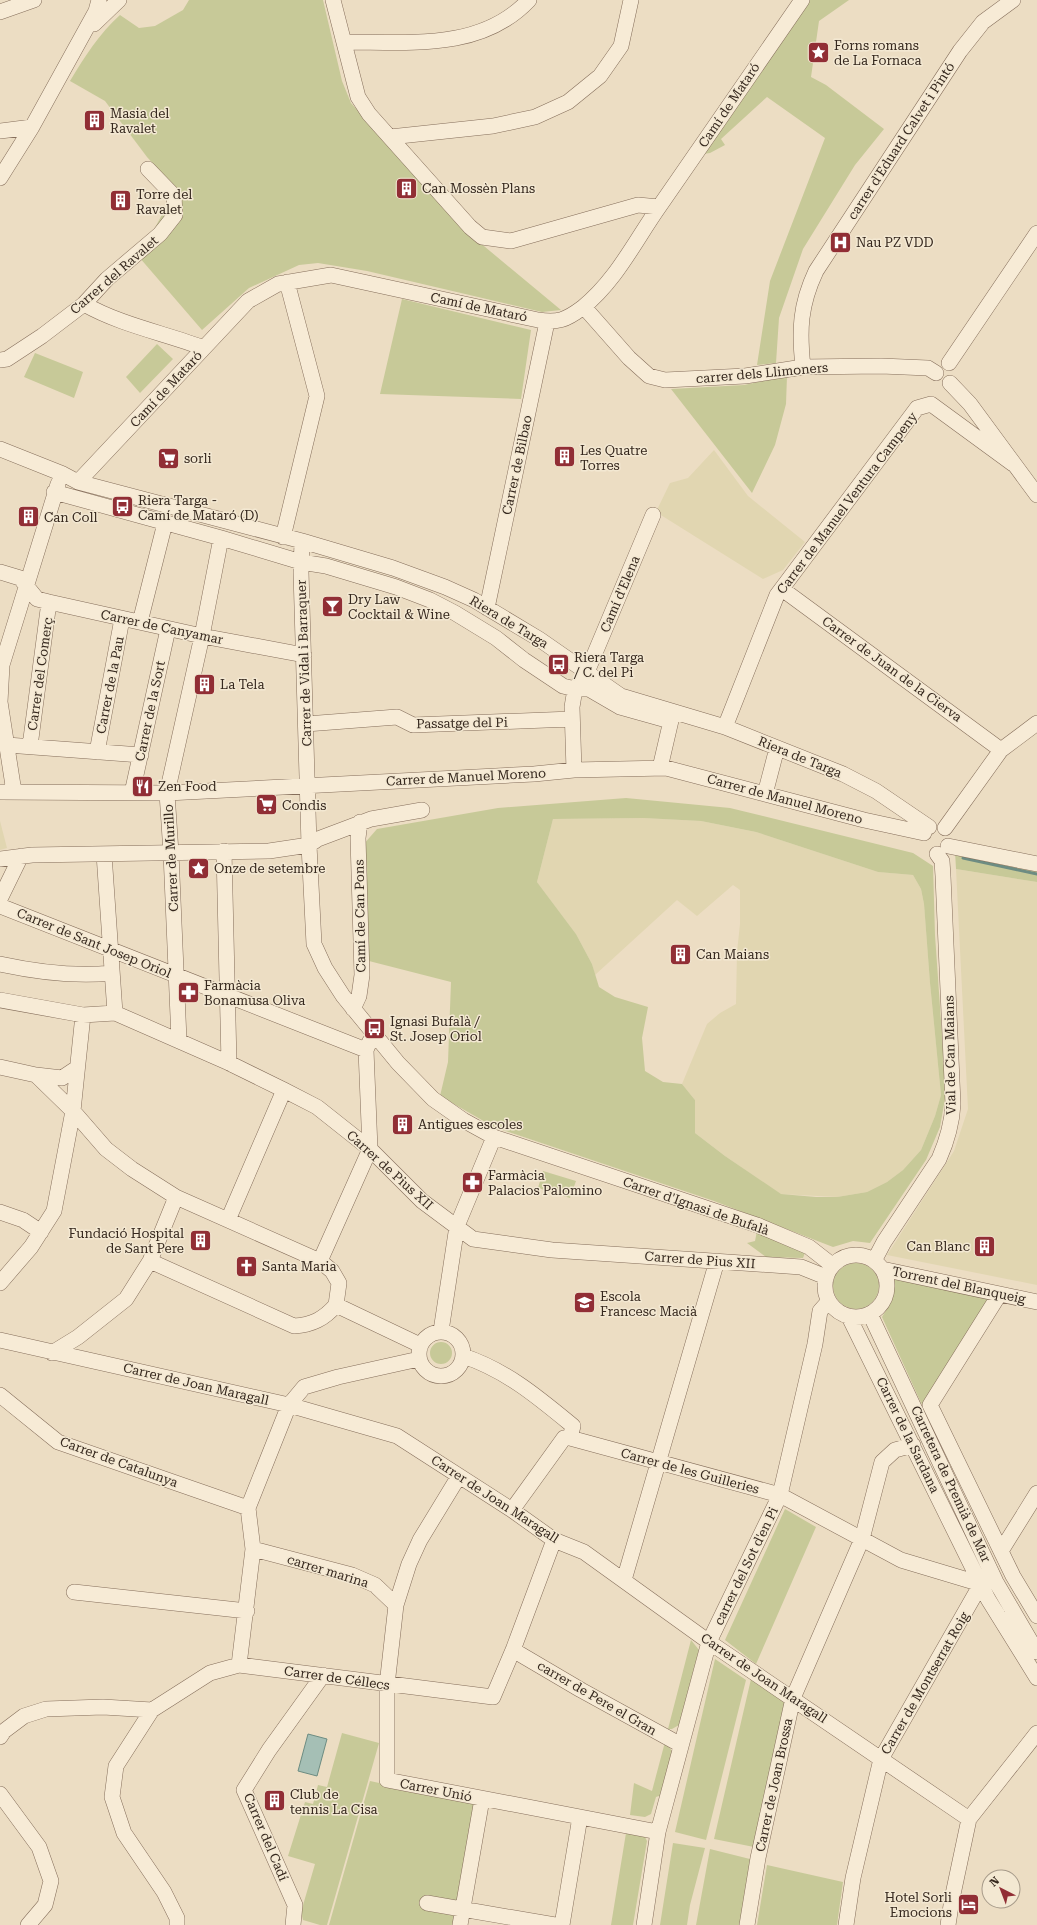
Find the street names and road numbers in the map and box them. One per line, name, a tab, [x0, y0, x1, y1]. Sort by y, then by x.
street label: carrer d'Eduard Calvet i Pintó	[844, 59, 958, 222]
street label: Camí de Mataró	[695, 60, 763, 150]
street label: Carrer del Ravalet	[67, 233, 161, 317]
street label: Camí de Mataró	[429, 289, 529, 325]
street label: Camí de Mataró	[127, 348, 205, 430]
street label: carrer dels Llimoners	[695, 360, 829, 386]
street label: Carrer de Manuel Ventura Campeny	[774, 409, 920, 597]
street label: Carrer de Bilbao	[499, 414, 535, 516]
street label: Camí d'Elena	[597, 553, 643, 635]
street label: Carrer de Vidal i Barraquer	[294, 579, 314, 747]
street label: Riera de Targa	[467, 593, 551, 651]
street label: Carrer de Canyamar	[99, 607, 225, 647]
street label: Carrer de Juan de la Cierva	[819, 613, 965, 725]
street label: Carrer del Comerç	[25, 616, 55, 732]
street label: Carrer de la Pau	[93, 635, 127, 735]
street label: Carrer de la Sort	[132, 659, 168, 763]
street label: Passatge del Pi	[416, 715, 508, 731]
street label: Riera de Targa	[756, 733, 844, 781]
street label: Carrer de Manuel Moreno	[386, 765, 546, 789]
street label: Carrer de Manuel Moreno	[706, 771, 864, 827]
street label: Carrer de Murillo	[161, 804, 181, 912]
street label: Camí de Can Pons	[352, 859, 368, 973]
street label: Carrer de Sant Josep Oriol	[15, 905, 173, 981]
street label: Vial de Can Maians	[941, 995, 959, 1115]
street label: Carrer de Pius XII	[344, 1127, 436, 1213]
street label: Carrer d'Ignasi de Bufalà	[621, 1174, 771, 1238]
street label: Carrer de Pius XII	[644, 1249, 756, 1271]
street label: Torrent del Blanqueig	[891, 1264, 1028, 1307]
street label: Carrer de Joan Maragall	[122, 1360, 270, 1408]
street label: Carrer de la Sardana	[873, 1375, 943, 1495]
street label: Carretera de Premià de Mar	[908, 1403, 994, 1565]
street label: Carrer de Catalunya	[58, 1434, 180, 1490]
street label: Carrer de les Guilleries	[619, 1445, 761, 1497]
street label: Carrer de Joan Maragall	[428, 1452, 562, 1546]
street label: carrer del Sot d'en Pi	[711, 1505, 781, 1627]
street label: carrer marina	[285, 1551, 371, 1591]
street label: Carrer de Montserrat Roig	[878, 1609, 972, 1757]
street label: Carrer de Joan Maragall	[698, 1630, 830, 1726]
street label: carrer de Pere el Gran	[535, 1658, 660, 1739]
street label: Carrer de Céllecs	[283, 1663, 391, 1693]
street label: Carrer de Joan Brossa	[752, 1717, 796, 1853]
street label: Carrer Unió	[399, 1776, 473, 1804]
street label: Carrer del Cadí	[241, 1791, 291, 1883]

